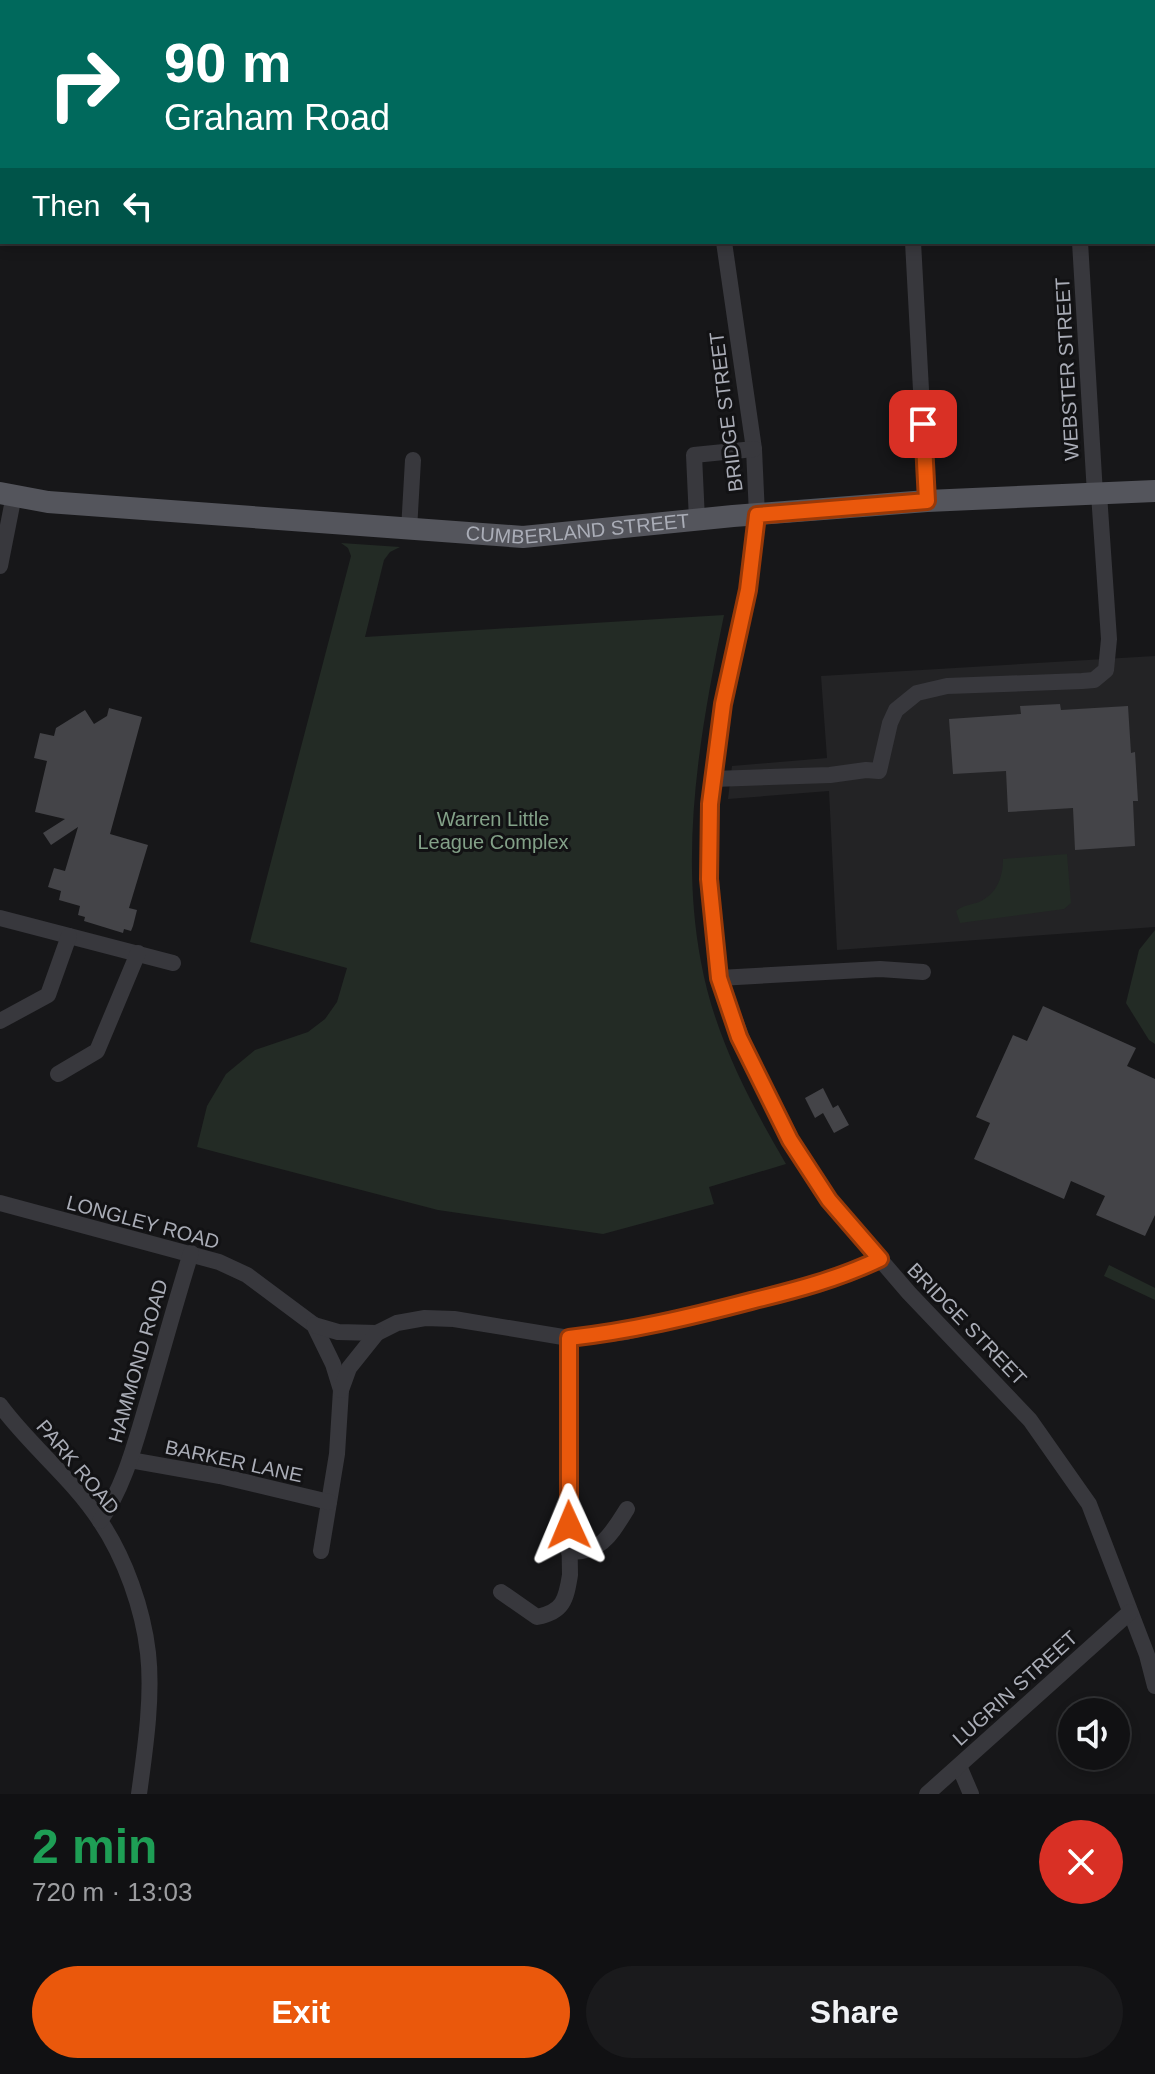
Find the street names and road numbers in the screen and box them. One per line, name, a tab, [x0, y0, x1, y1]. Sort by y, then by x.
street label: WEBSTER STREET	[1051, 277, 1083, 461]
street label: BRIDGE STREET	[705, 331, 747, 493]
street label: CUMBERLAND STREET	[465, 509, 690, 548]
street label: LONGLEY ROAD	[64, 1191, 222, 1253]
street label: BRIDGE STREET	[903, 1258, 1031, 1390]
street label: HAMMOND ROAD	[104, 1277, 172, 1445]
street label: PARK ROAD	[32, 1415, 124, 1519]
street label: BARKER LANE	[163, 1436, 305, 1486]
street label: LUGRIN STREET	[948, 1626, 1082, 1750]

